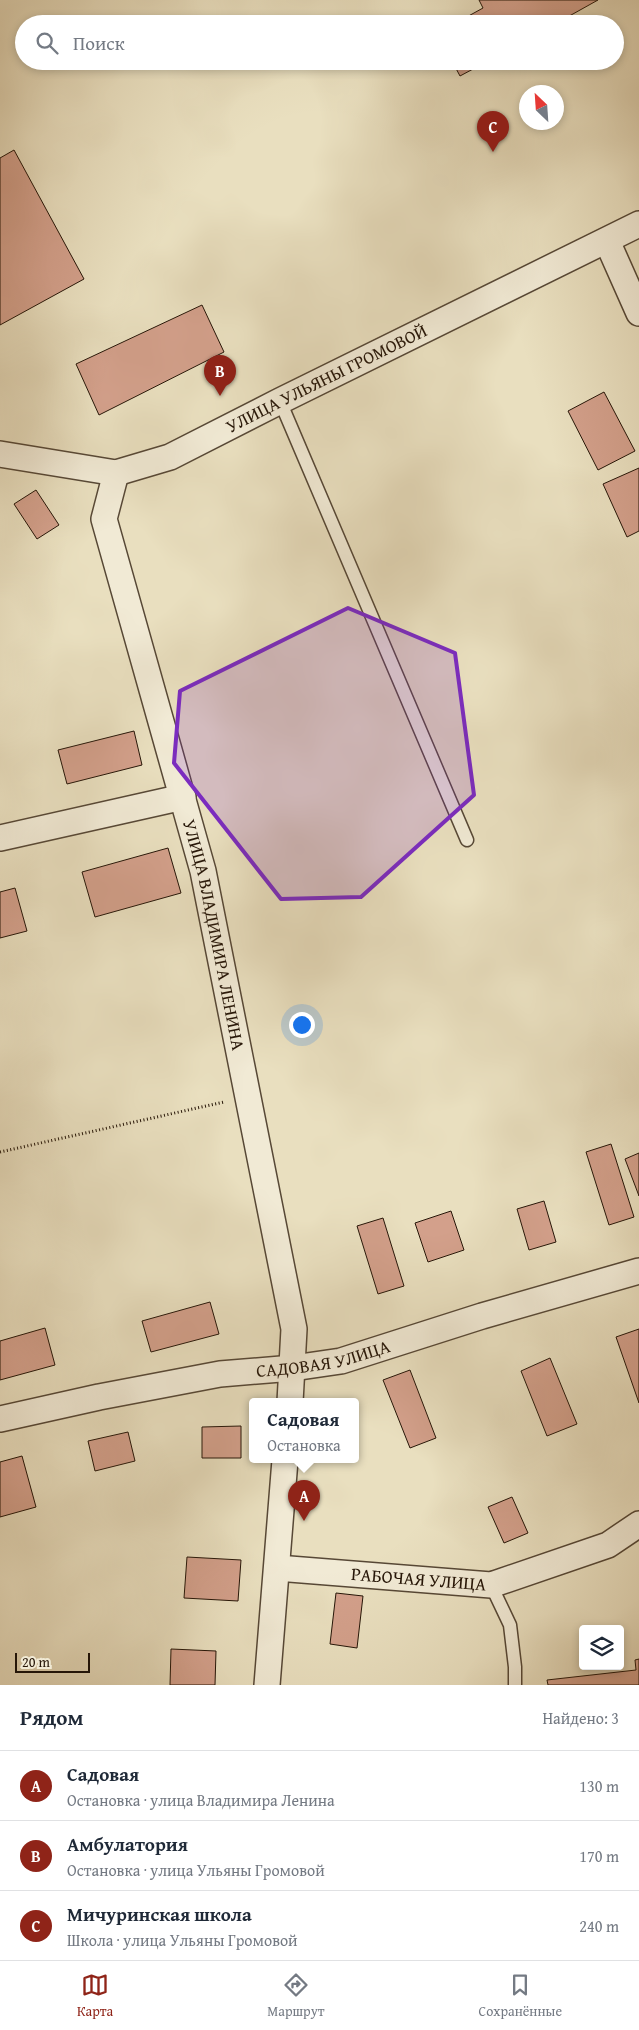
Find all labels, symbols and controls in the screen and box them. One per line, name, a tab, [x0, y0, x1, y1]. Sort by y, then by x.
search box	[15, 15, 624, 70]
icon: search	[33, 29, 61, 57]
text: Поиск	[73, 29, 125, 57]
north arrow	[519, 85, 564, 130]
pin: C	[477, 111, 509, 152]
street label: УЛИЦА УЛЬЯНЫ ГРОМОВОЙ	[221, 317, 432, 439]
pin: B	[204, 355, 236, 396]
street label: УЛИЦА ВЛАДИМИРА ЛЕНИНА	[176, 816, 252, 1053]
your location	[289, 1012, 315, 1038]
street label: САДОВАЯ УЛИЦА	[255, 1332, 393, 1384]
popup	[249, 1398, 359, 1463]
text: Садовая	[267, 1405, 339, 1433]
text: Остановка	[267, 1433, 341, 1457]
pin: A	[288, 1480, 320, 1521]
street label: РАБОЧАЯ УЛИЦА	[350, 1560, 487, 1598]
map controls	[579, 1625, 624, 1670]
button: layers	[579, 1625, 624, 1670]
scale bar	[15, 1650, 90, 1673]
text: 20 m	[22, 1652, 50, 1672]
text: Рядом	[20, 1702, 83, 1733]
text: Найдено: 3	[542, 1706, 619, 1730]
text: Садовая	[67, 1760, 139, 1788]
text: A	[31, 1774, 41, 1798]
text: 130 m	[579, 1774, 619, 1798]
text: Остановка · улица Владимира Ленина	[67, 1788, 335, 1812]
text: Амбулатория	[67, 1830, 188, 1858]
text: B	[31, 1844, 41, 1868]
text: 170 m	[579, 1844, 619, 1868]
text: Остановка · улица Ульяны Громовой	[67, 1858, 325, 1882]
text: Мичуринская школа	[67, 1900, 252, 1928]
text: C	[31, 1914, 41, 1938]
text: 240 m	[579, 1914, 619, 1938]
text: Школа · улица Ульяны Громовой	[67, 1928, 298, 1952]
tab: Карта	[77, 1971, 113, 2021]
tab: Маршрут	[267, 1971, 325, 2021]
tab: Сохранённые	[479, 1971, 562, 2021]

